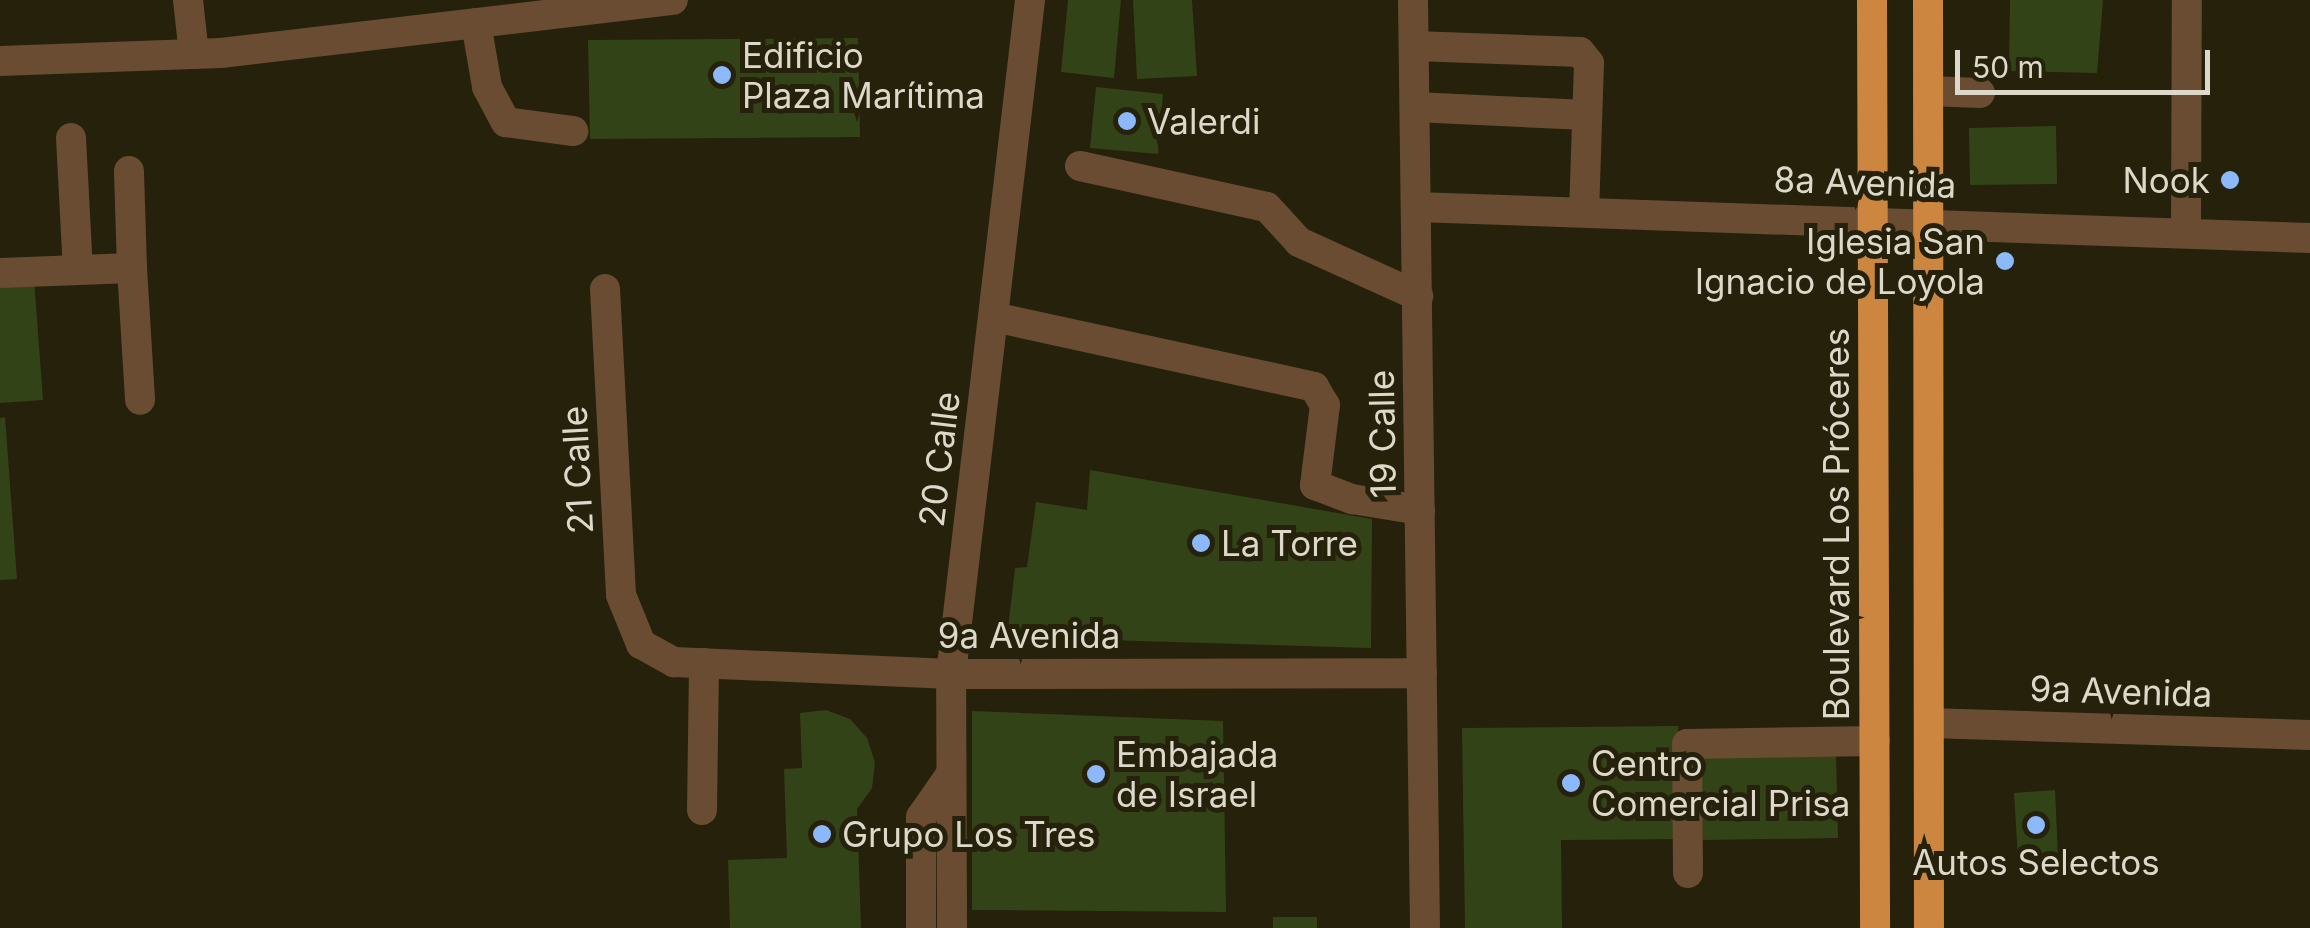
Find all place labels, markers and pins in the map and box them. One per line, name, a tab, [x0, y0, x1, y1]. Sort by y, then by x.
place label: Edificio Plaza Marítima	[742, 34, 985, 116]
marker: Edificio Plaza Marítima	[711, 64, 733, 86]
place label: Valerdi	[1147, 100, 1260, 142]
marker: Valerdi	[1116, 110, 1138, 132]
place label: Nook	[2122, 159, 2210, 201]
marker: Nook	[2219, 169, 2241, 191]
place label: Iglesia San Ignacio de Loyola	[1695, 220, 1985, 302]
marker: Iglesia San Ignacio de Loyola	[1994, 250, 2016, 272]
place label: La Torre	[1221, 522, 1358, 564]
marker: La Torre	[1190, 532, 1212, 554]
place label: Embajada de Israel	[1116, 733, 1278, 815]
place label: Centro Comercial Prisa	[1591, 742, 1850, 824]
marker: Embajada de Israel	[1085, 763, 1107, 785]
marker: Centro Comercial Prisa	[1560, 772, 1582, 794]
place label: Grupo Los Tres	[842, 813, 1095, 855]
marker: Autos Selectos	[2025, 814, 2047, 836]
marker: Grupo Los Tres	[811, 823, 833, 845]
place label: Autos Selectos	[1912, 841, 2160, 883]

